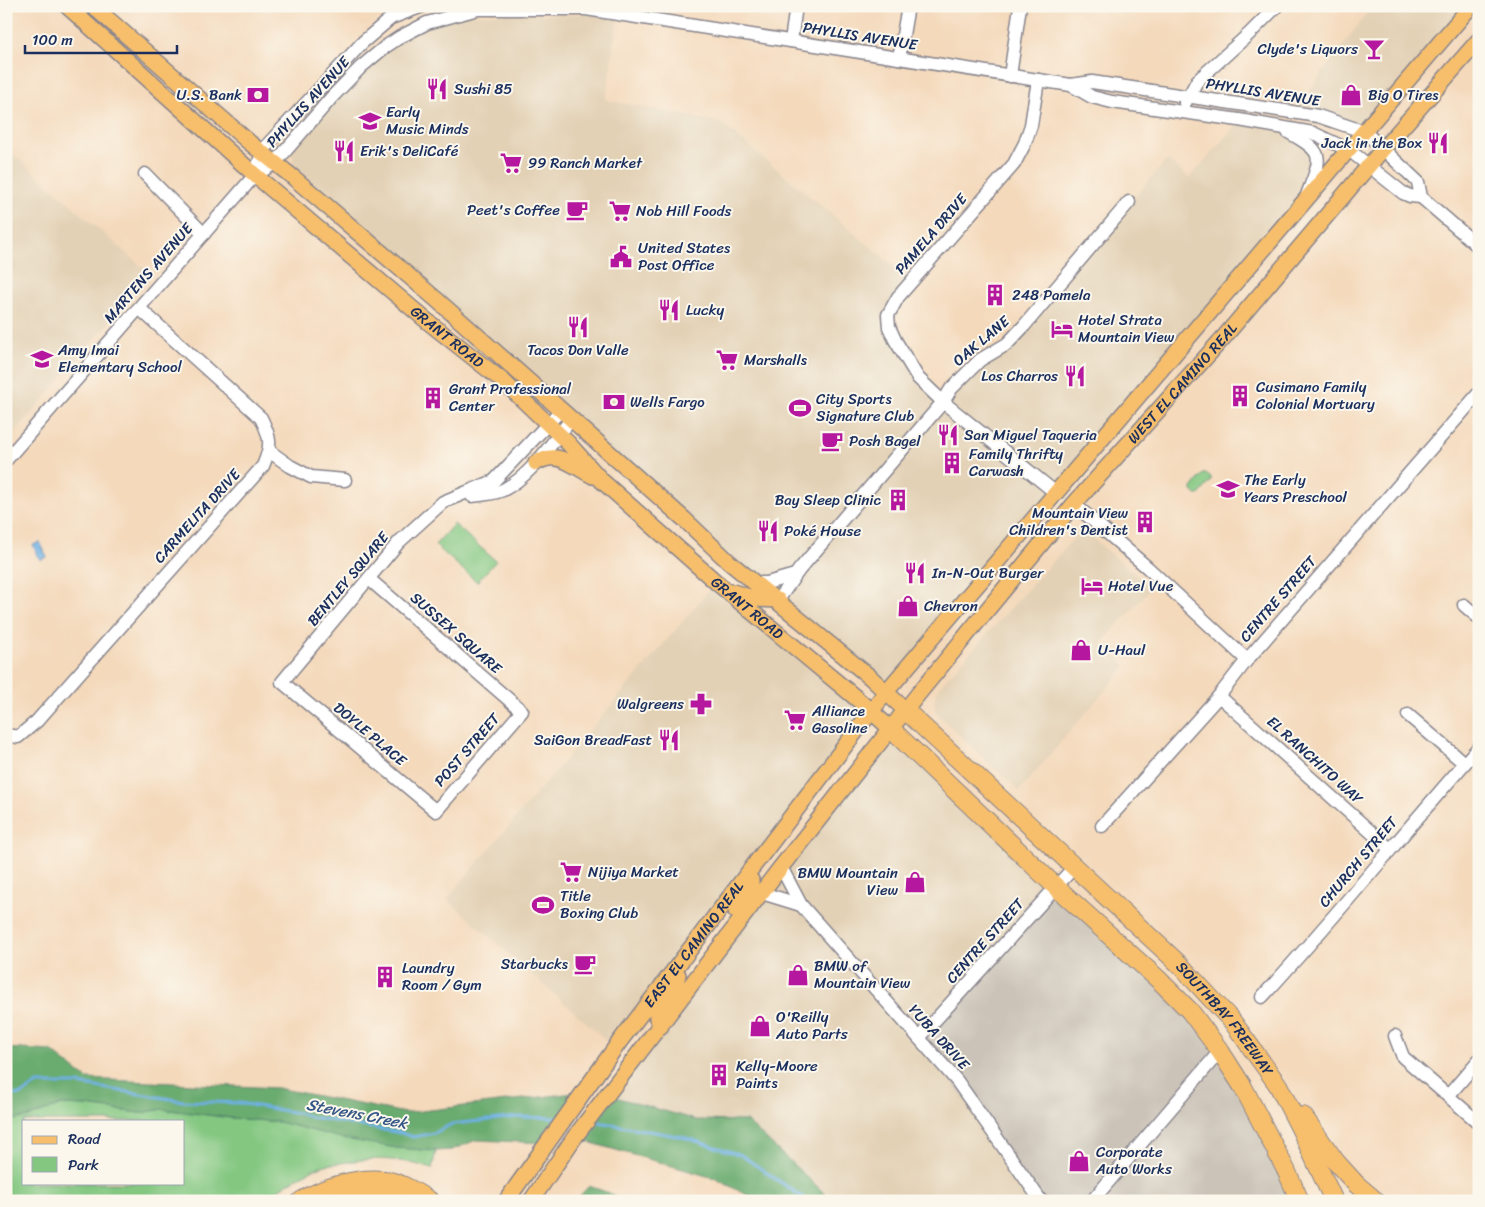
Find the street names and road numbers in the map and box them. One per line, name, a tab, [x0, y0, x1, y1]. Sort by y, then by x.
street label: PHYLLIS AVENUE	[801, 14, 921, 58]
street label: PHYLLIS AVENUE	[260, 49, 357, 154]
street label: PHYLLIS AVENUE	[1204, 70, 1324, 114]
street label: PAMELA DRIVE	[888, 186, 975, 280]
street label: MARTENS AVENUE	[97, 216, 200, 329]
street label: GRANT ROAD	[404, 299, 490, 375]
street label: OAK LANE	[947, 308, 1017, 373]
street label: WEST EL CAMINO REAL	[1121, 317, 1244, 450]
street label: CARMELITA DRIVE	[147, 461, 248, 569]
street label: BENTLEY SQUARE	[300, 525, 397, 632]
street label: CENTRE STREET	[1233, 549, 1324, 648]
street label: GRANT ROAD	[705, 570, 790, 646]
street label: SUSSEX SQUARE	[404, 586, 509, 682]
street label: DOYLE PLACE	[327, 695, 414, 774]
street label: POST STREET	[427, 706, 508, 793]
street label: EL RANCHITO WAY	[1261, 709, 1370, 811]
street label: CHURCH STREET	[1312, 809, 1405, 913]
street label: EAST EL CAMINO REAL	[637, 875, 751, 1013]
street label: CENTRE STREET	[939, 892, 1031, 990]
street label: SOUTHBAY FREEWAY	[1169, 955, 1281, 1082]
street label: YUBA DRIVE	[902, 998, 977, 1077]

